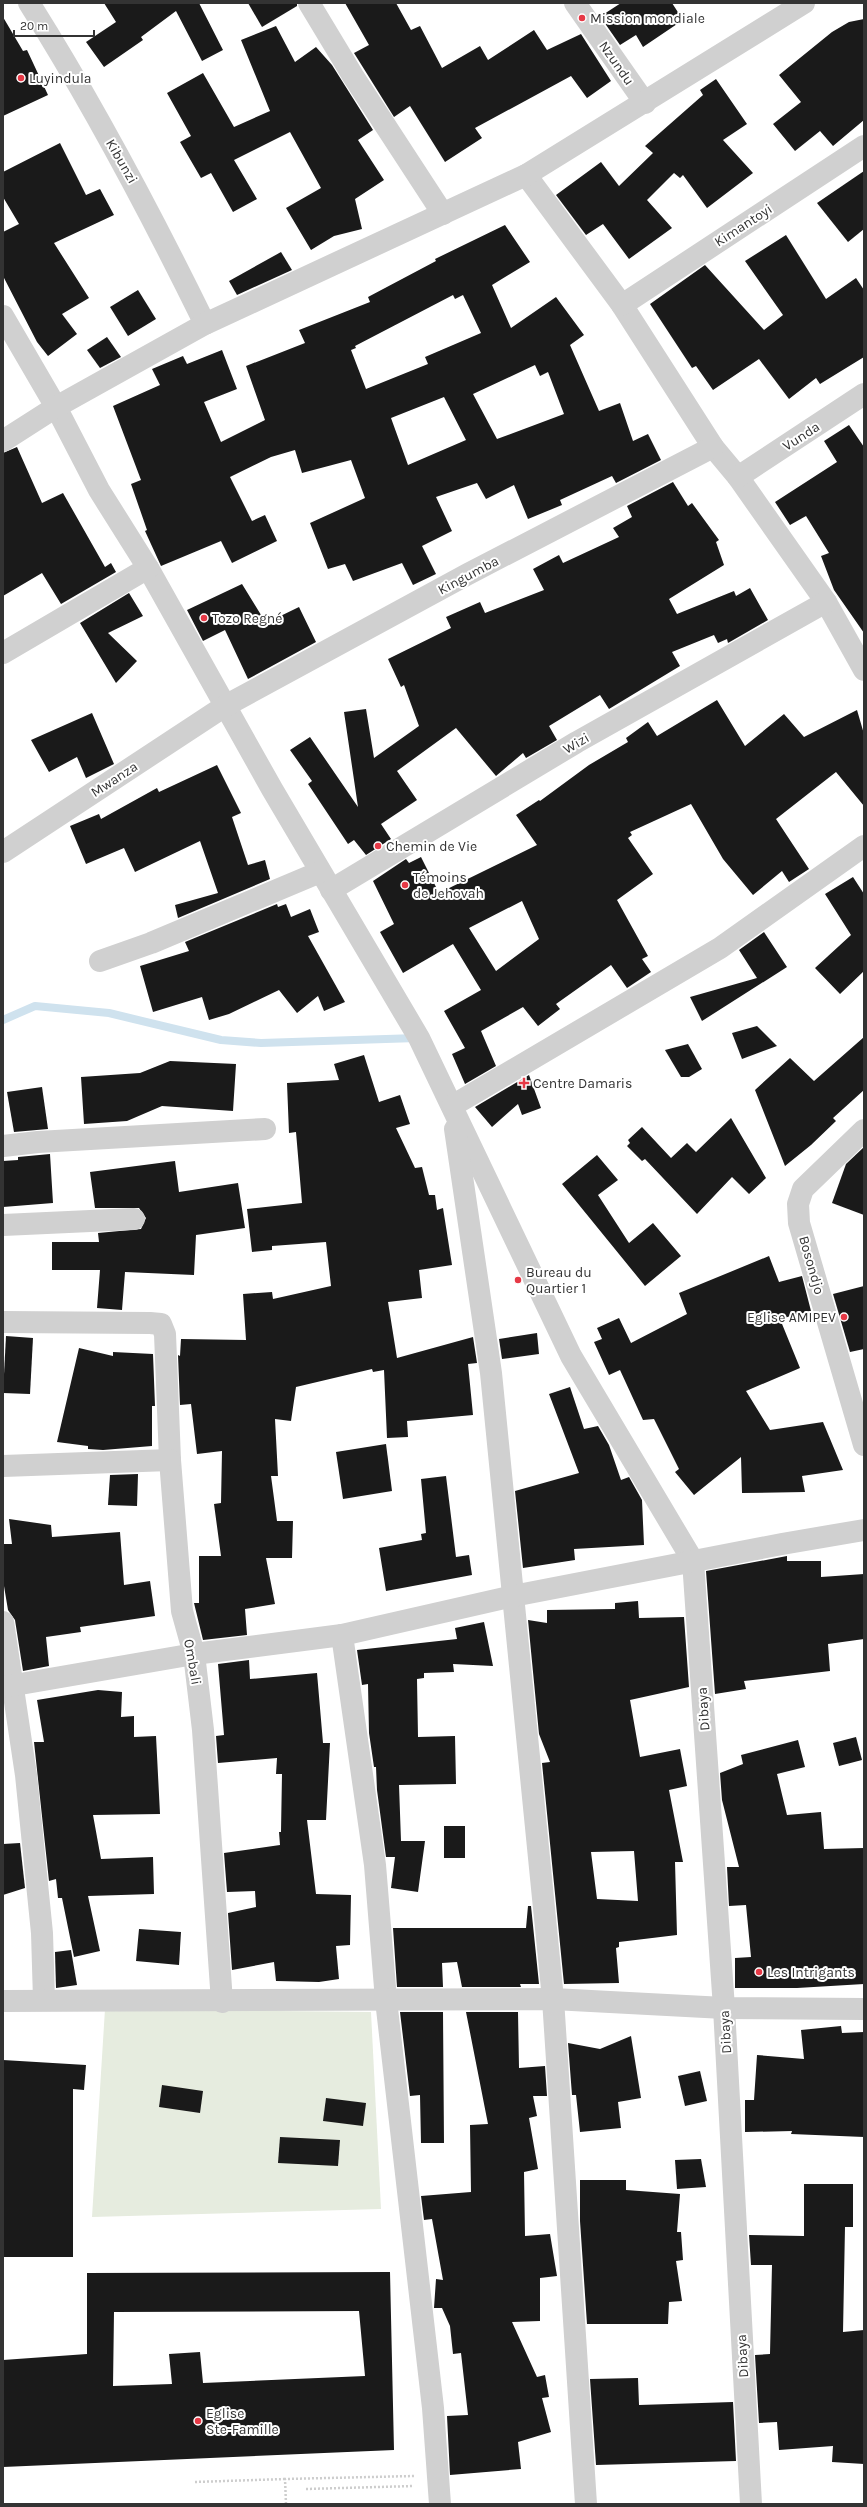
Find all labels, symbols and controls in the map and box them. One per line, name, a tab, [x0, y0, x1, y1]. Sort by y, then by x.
place label: Mission mondiale	[590, 10, 705, 27]
scale bar	[14, 12, 94, 38]
marker: Mission mondiale	[577, 13, 587, 23]
text: 20 m	[20, 19, 48, 33]
street label: Nzundu	[595, 38, 638, 89]
place label: Luyindula	[29, 70, 92, 87]
marker: Luyindula	[16, 73, 26, 83]
street label: Kibunzi	[102, 136, 141, 187]
street label: Kimantoyi	[711, 200, 775, 250]
street label: Vunda	[780, 418, 823, 455]
street label: Kingumba	[435, 552, 502, 599]
place label: Tozo Regné	[212, 610, 282, 627]
marker: Tozo Regné	[199, 613, 209, 623]
street label: Wizi	[560, 729, 592, 758]
street label: Mwanza	[88, 758, 141, 801]
place label: Chemin de Vie	[386, 838, 477, 855]
marker: Chemin de Vie	[373, 841, 383, 851]
place label: Témoins de Jehovah	[413, 869, 484, 902]
marker: Témoins de Jehovah	[400, 880, 410, 890]
place label: Centre Damaris	[533, 1075, 632, 1092]
marker: Centre Damaris	[518, 1077, 530, 1089]
street label: Bosondjo	[795, 1234, 828, 1296]
place label: Bureau du Quartier 1	[526, 1264, 592, 1297]
marker: Bureau du Quartier 1	[513, 1275, 523, 1285]
place label: Eglise AMIPEV	[747, 1309, 836, 1326]
marker: Eglise AMIPEV	[839, 1312, 849, 1322]
street label: Ombali	[180, 1638, 205, 1686]
street label: Dibaya	[693, 1687, 714, 1731]
place label: Les Intrigants	[767, 1964, 855, 1981]
marker: Les Intrigants	[754, 1967, 764, 1977]
street label: Dibaya	[716, 2010, 735, 2054]
street label: Dibaya	[733, 2334, 752, 2378]
place label: Eglise Ste-Famille	[206, 2405, 279, 2438]
marker: Eglise Ste-Famille	[193, 2416, 203, 2426]

